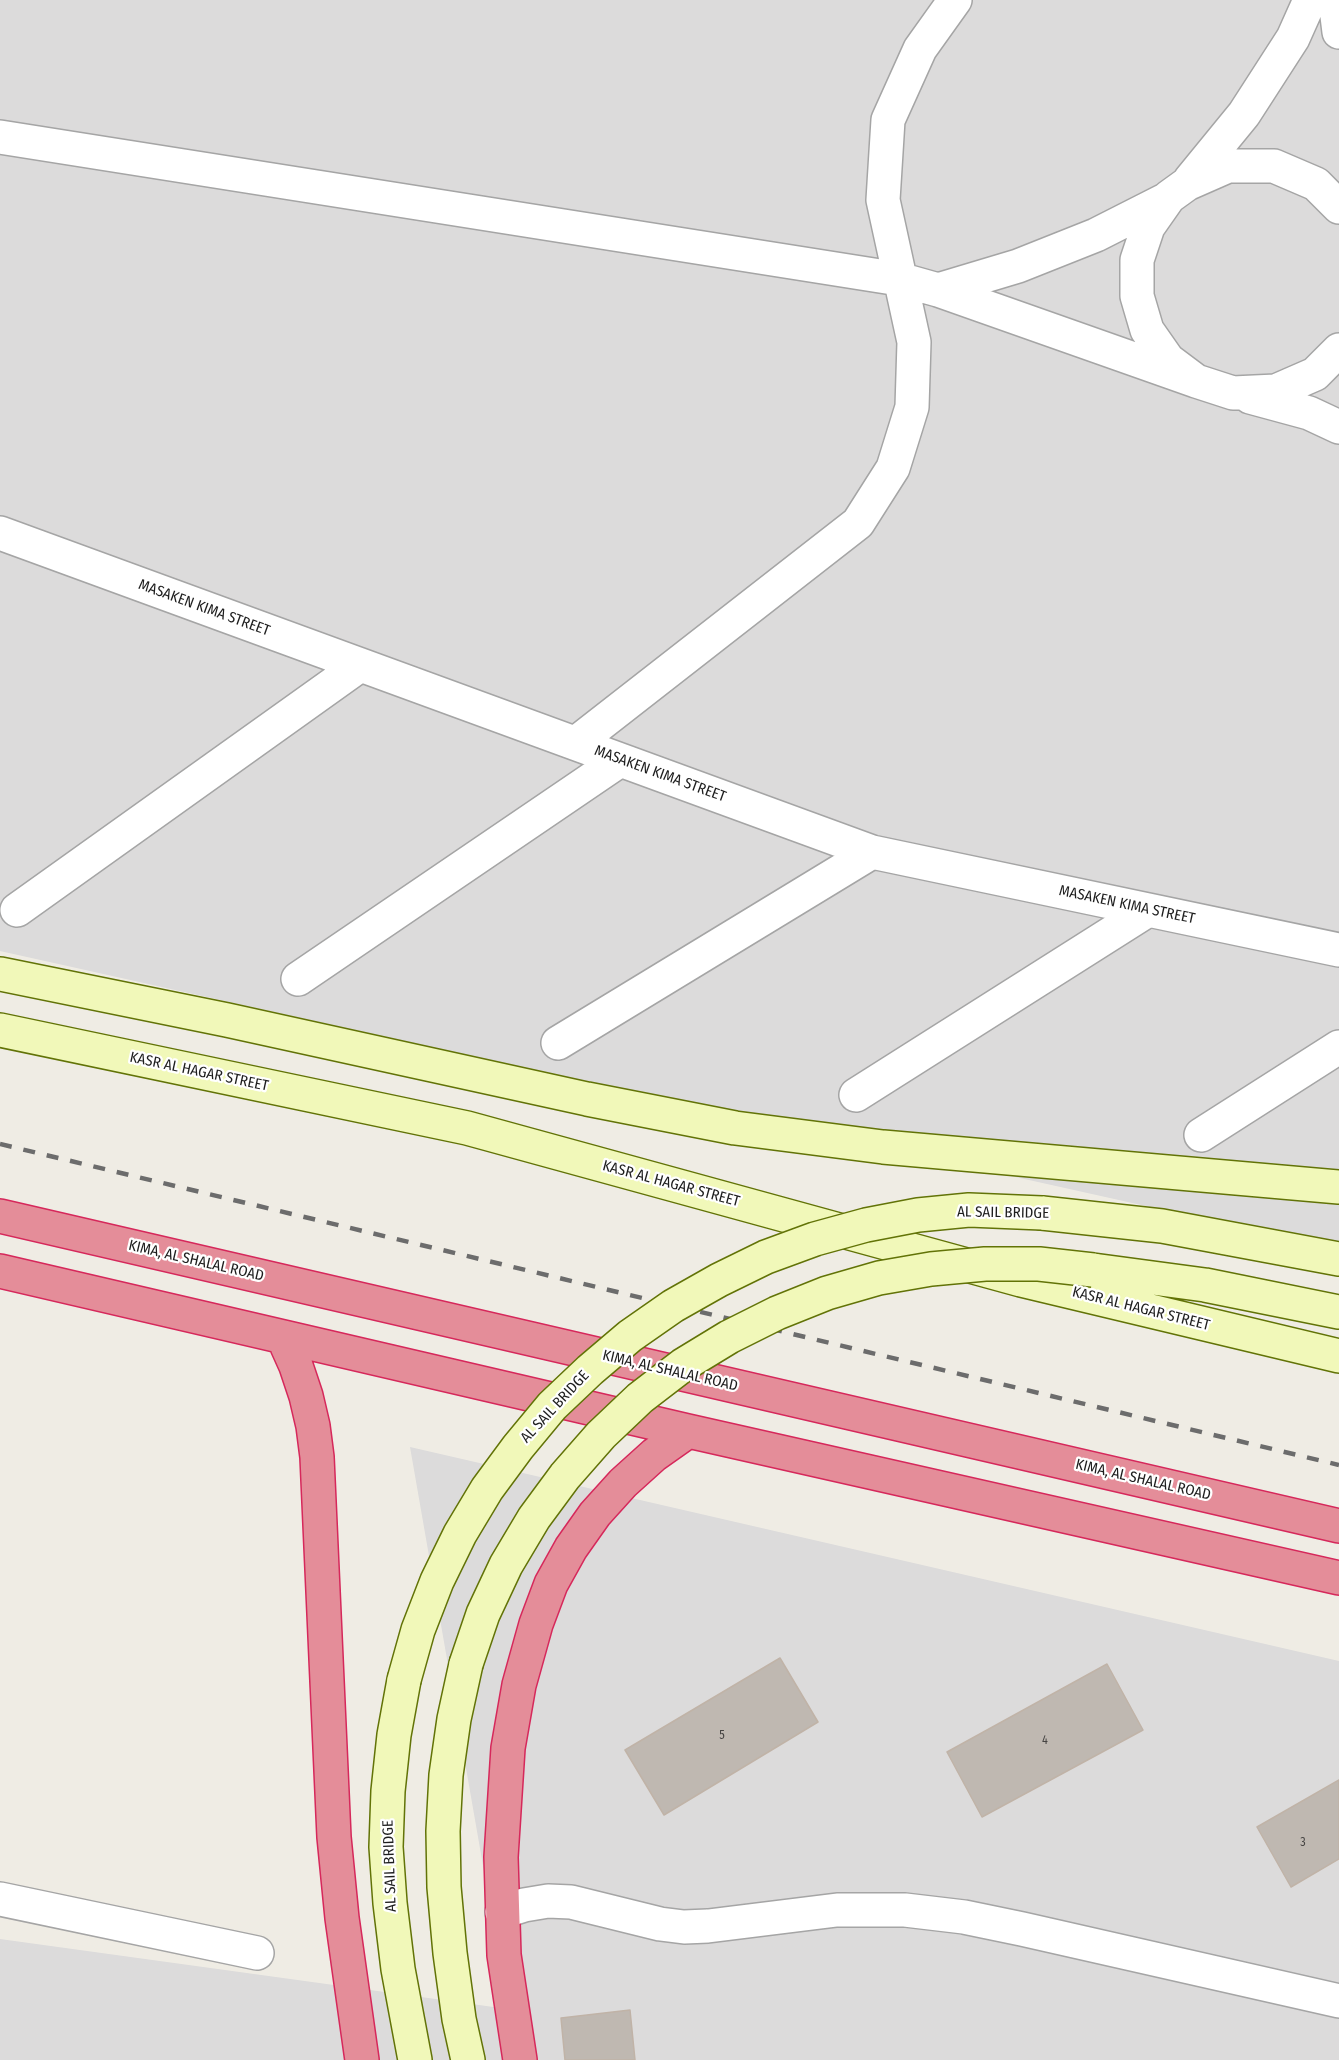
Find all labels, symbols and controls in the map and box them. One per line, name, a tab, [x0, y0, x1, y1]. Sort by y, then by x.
street label: MASAKEN KIMA STREET	[136, 576, 272, 640]
street label: MASAKEN KIMA STREET	[592, 742, 728, 806]
street label: MASAKEN KIMA STREET	[1057, 882, 1197, 928]
street label: KASR AL HAGAR STREET	[128, 1049, 270, 1095]
street label: KASR AL HAGAR STREET	[600, 1157, 742, 1211]
street label: AL SAIL BRIDGE	[957, 1203, 1049, 1223]
street label: KIMA, AL SHALAL ROAD	[127, 1237, 265, 1285]
street label: KASR AL HAGAR STREET	[1070, 1283, 1212, 1335]
street label: KIMA, AL SHALAL ROAD	[601, 1347, 739, 1395]
street label: AL SAIL BRIDGE	[517, 1367, 593, 1447]
street label: KIMA, AL SHALAL ROAD	[1074, 1456, 1212, 1504]
house number: 5	[719, 1729, 725, 1743]
house number: 4	[1042, 1734, 1048, 1748]
street label: AL SAIL BRIDGE	[379, 1820, 401, 1912]
house number: 3	[1300, 1836, 1306, 1850]

